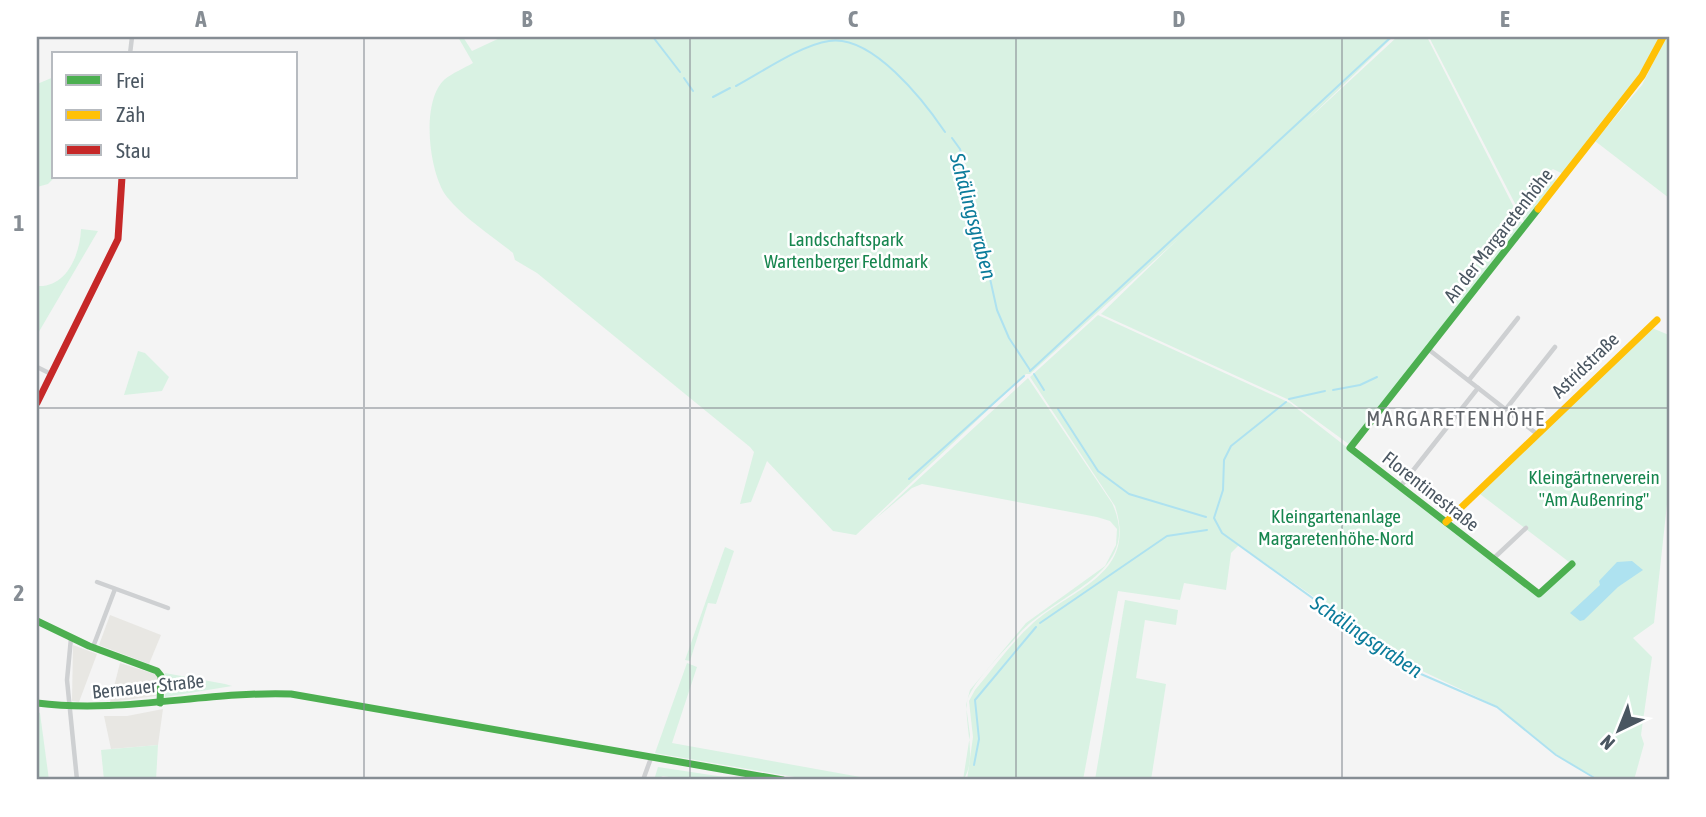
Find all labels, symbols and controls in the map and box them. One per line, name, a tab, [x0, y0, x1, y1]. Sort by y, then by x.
text: A	[194, 6, 207, 32]
text: B	[522, 6, 533, 32]
text: C	[848, 6, 859, 32]
text: D	[1173, 6, 1186, 32]
text: E	[1500, 6, 1510, 32]
legend	[52, 52, 298, 178]
text: Frei	[116, 68, 145, 92]
text: Zäh	[116, 102, 145, 126]
text: Stau	[116, 138, 151, 162]
water label: Schälingsgraben	[945, 149, 1002, 282]
street label: An der Margaretenhöhe	[1439, 164, 1557, 306]
text: 1	[14, 210, 25, 236]
park label: Landschaftspark Wartenberger Feldmark	[764, 228, 929, 272]
street label: Astridstraße	[1547, 328, 1623, 402]
district label: MARGARETENHÖHE	[1366, 406, 1546, 430]
street label: Florentinestraße	[1378, 447, 1484, 535]
park label: Kleingärtnerverein "Am Außenring"	[1528, 466, 1660, 510]
park label: Kleingartenanlage Margaretenhöhe-Nord	[1258, 505, 1414, 549]
text: 2	[14, 580, 24, 606]
water label: Schälingsgraben	[1306, 589, 1427, 682]
street label: Bernauer Straße	[91, 669, 205, 703]
north arrow	[1584, 694, 1654, 764]
text: N	[1596, 731, 1619, 754]

